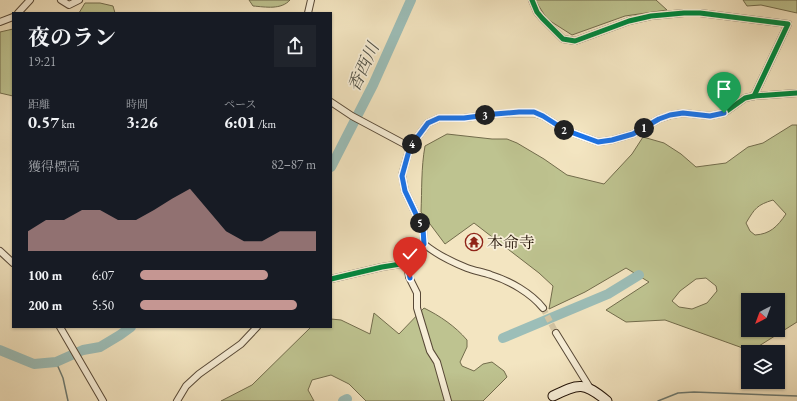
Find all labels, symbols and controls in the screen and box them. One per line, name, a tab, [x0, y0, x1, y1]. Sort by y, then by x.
text: 夜のラン	[28, 23, 116, 52]
button: share	[274, 25, 316, 67]
water label: 香西川	[342, 37, 385, 95]
text: 19:21	[28, 53, 56, 70]
pin	[707, 72, 741, 113]
icon: arrive	[713, 78, 735, 100]
text: 距離	[28, 97, 50, 111]
text: 時間	[126, 97, 148, 111]
text: ペース	[224, 97, 256, 111]
pin: 3	[475, 105, 495, 125]
text: 3	[482, 108, 488, 122]
text: 0.57	[28, 111, 59, 133]
text: 3:26	[126, 111, 158, 133]
text: 6:01	[224, 111, 256, 133]
text: km	[59, 117, 75, 131]
text: /km	[256, 117, 276, 131]
pin: 1	[634, 118, 654, 138]
pin: 2	[554, 120, 574, 140]
text: 1	[641, 121, 647, 135]
text: 2	[561, 123, 567, 137]
pin: 4	[402, 134, 422, 154]
text: 4	[409, 137, 415, 151]
text: 82–87 m	[271, 156, 316, 173]
text: 獲得標高	[28, 158, 80, 175]
pin: 5	[410, 213, 430, 233]
text: 5	[417, 216, 423, 230]
temple icon: 本命寺	[464, 232, 484, 252]
place label: 本命寺	[487, 232, 535, 253]
pin	[393, 237, 427, 278]
icon: check	[399, 243, 421, 265]
text: 100 m	[28, 267, 62, 284]
text: 6:07	[92, 267, 114, 284]
north arrow	[741, 293, 785, 337]
map controls	[741, 293, 785, 389]
text: 200 m	[28, 297, 62, 314]
text: 5:50	[92, 297, 114, 314]
button: layers	[741, 345, 785, 389]

